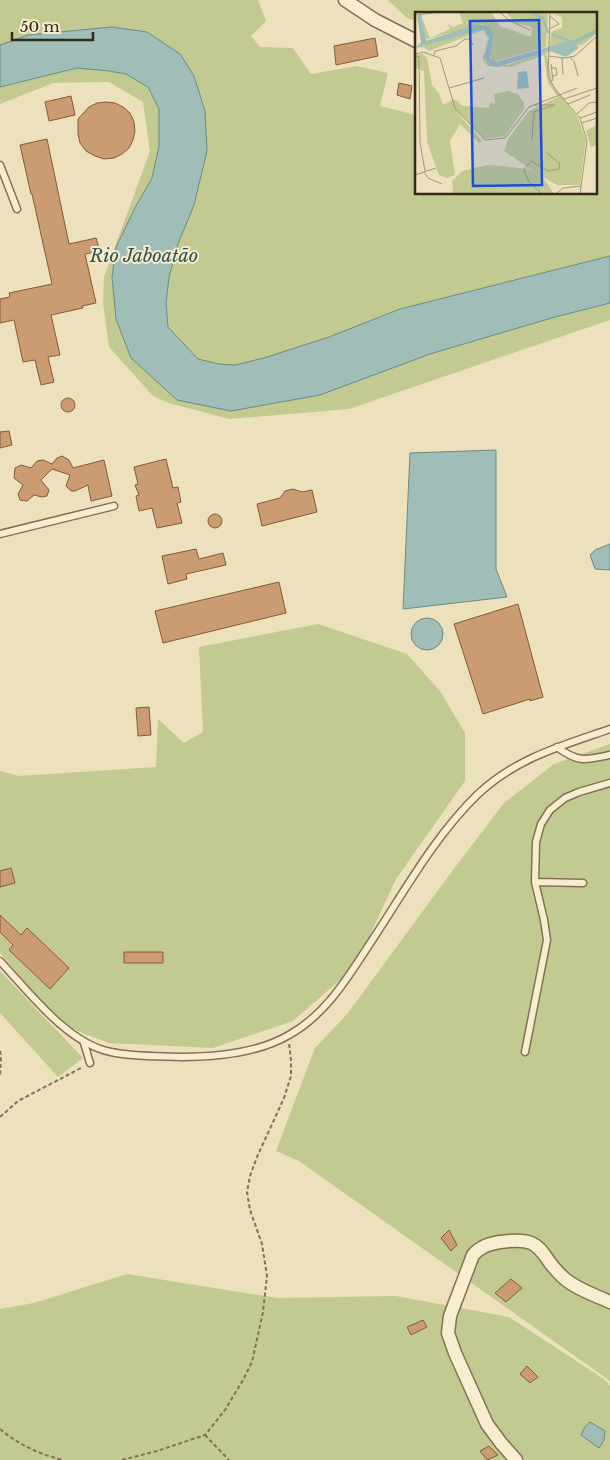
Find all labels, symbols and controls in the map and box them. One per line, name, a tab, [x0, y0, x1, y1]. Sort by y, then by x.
scale bar	[12, 10, 94, 42]
inset map	[415, 12, 598, 195]
text: 50 m	[20, 17, 60, 36]
water label: Rio Jaboatão	[89, 245, 198, 267]

